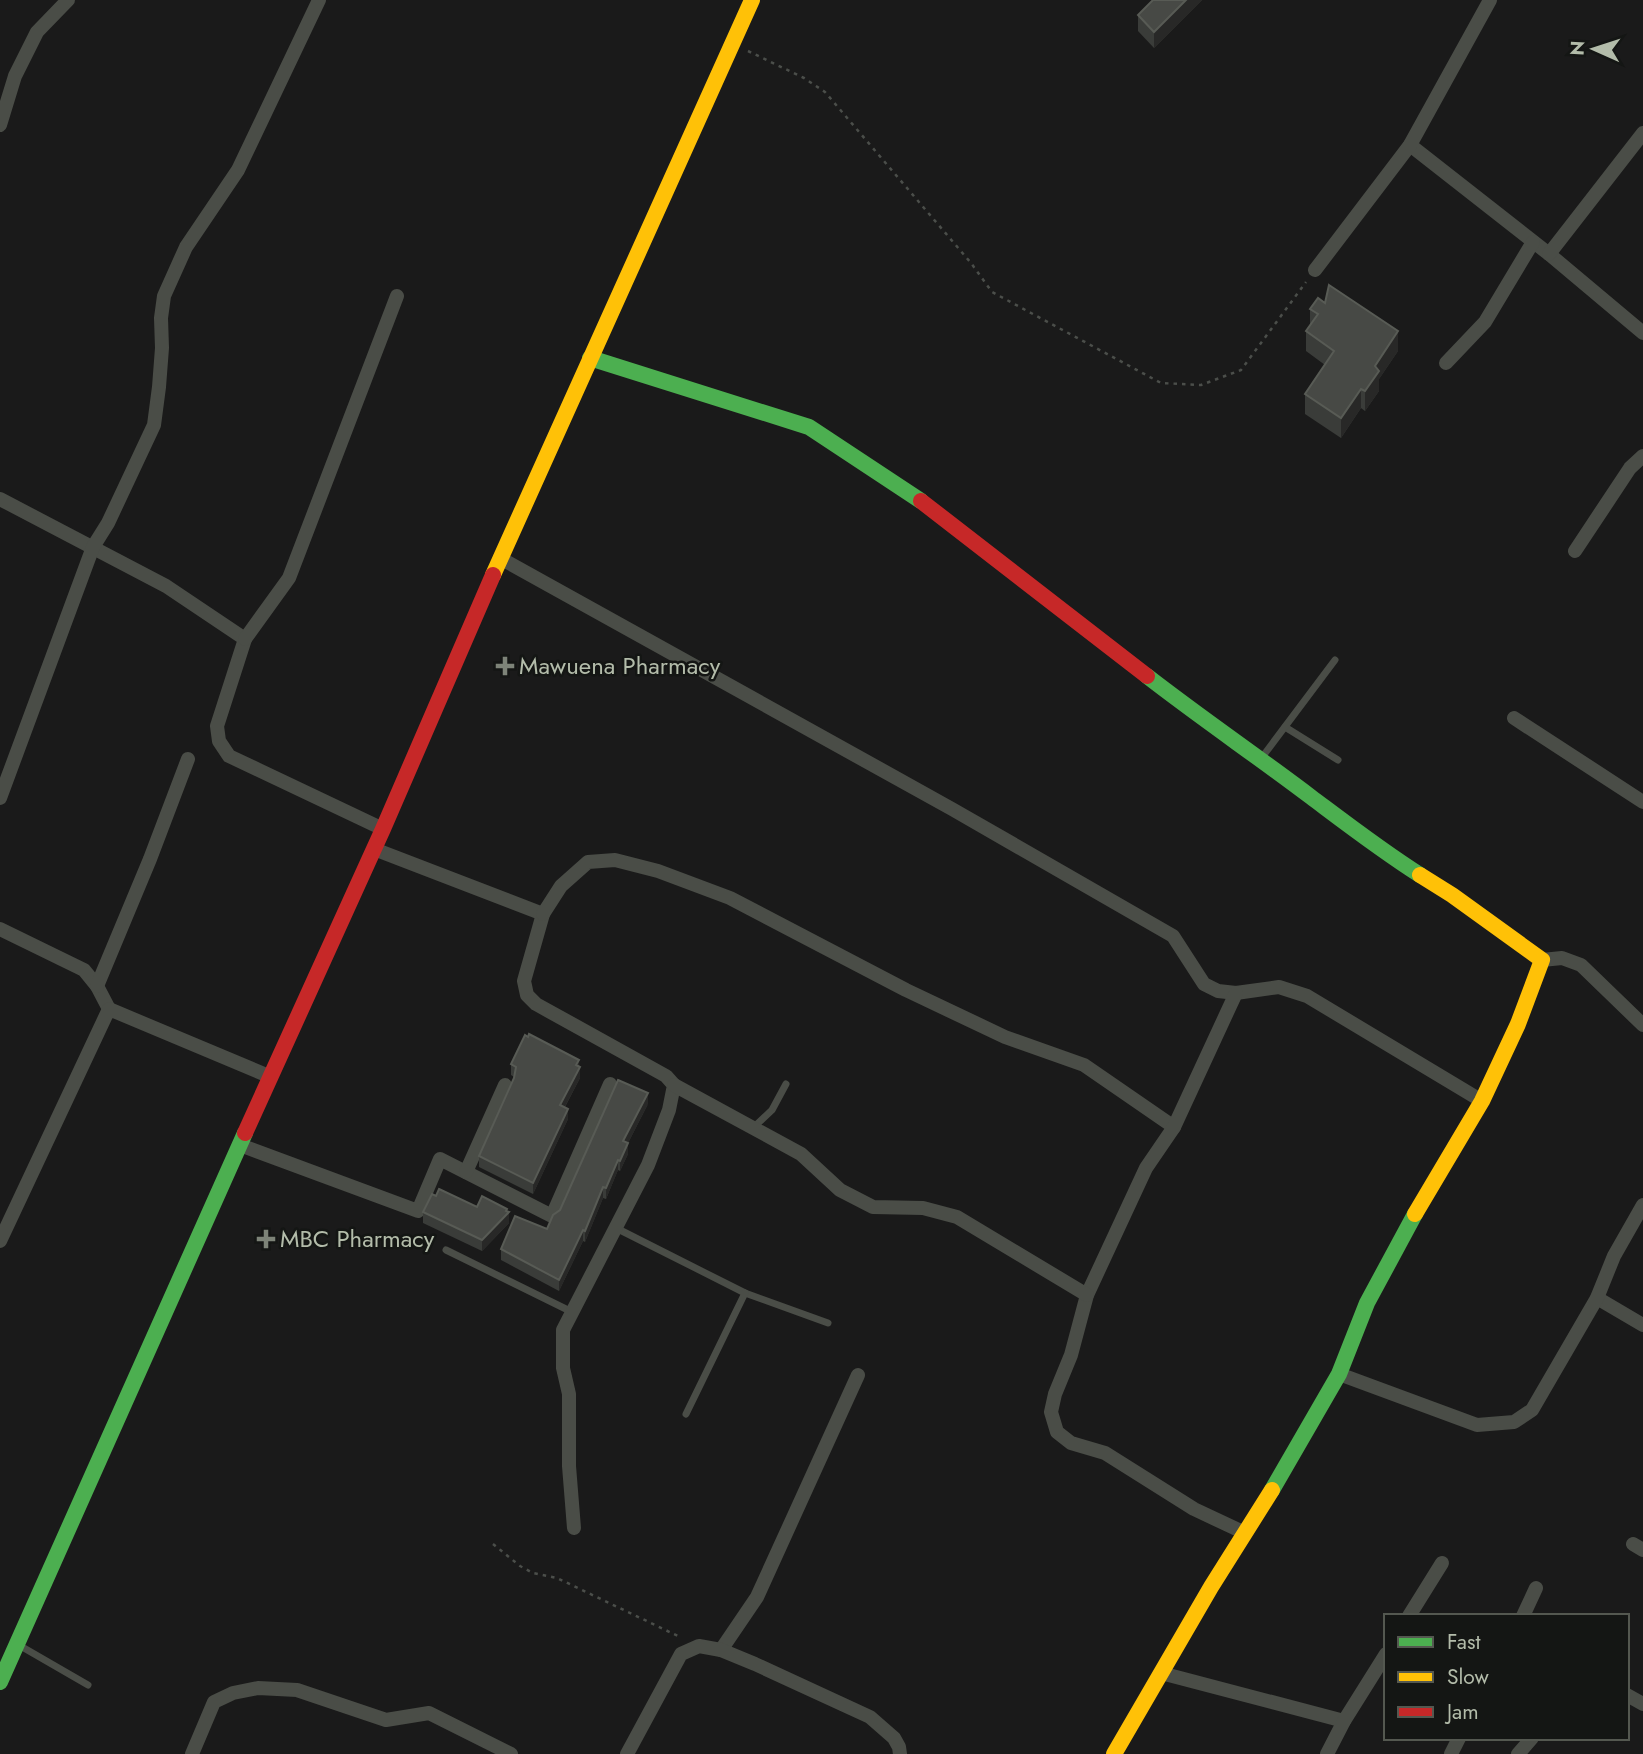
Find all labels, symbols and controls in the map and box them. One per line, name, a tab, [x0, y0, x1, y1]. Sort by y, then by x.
north arrow	[1559, 14, 1629, 84]
text: N	[1564, 40, 1591, 56]
place label: Mawuena Pharmacy	[519, 648, 721, 683]
marker: Mawuena Pharmacy	[497, 658, 513, 674]
place label: MBC Pharmacy	[280, 1221, 435, 1256]
marker: MBC Pharmacy	[258, 1231, 274, 1247]
legend	[1384, 1614, 1629, 1740]
text: Fast	[1447, 1627, 1480, 1657]
text: Slow	[1447, 1662, 1489, 1692]
text: Jam	[1444, 1697, 1479, 1727]

